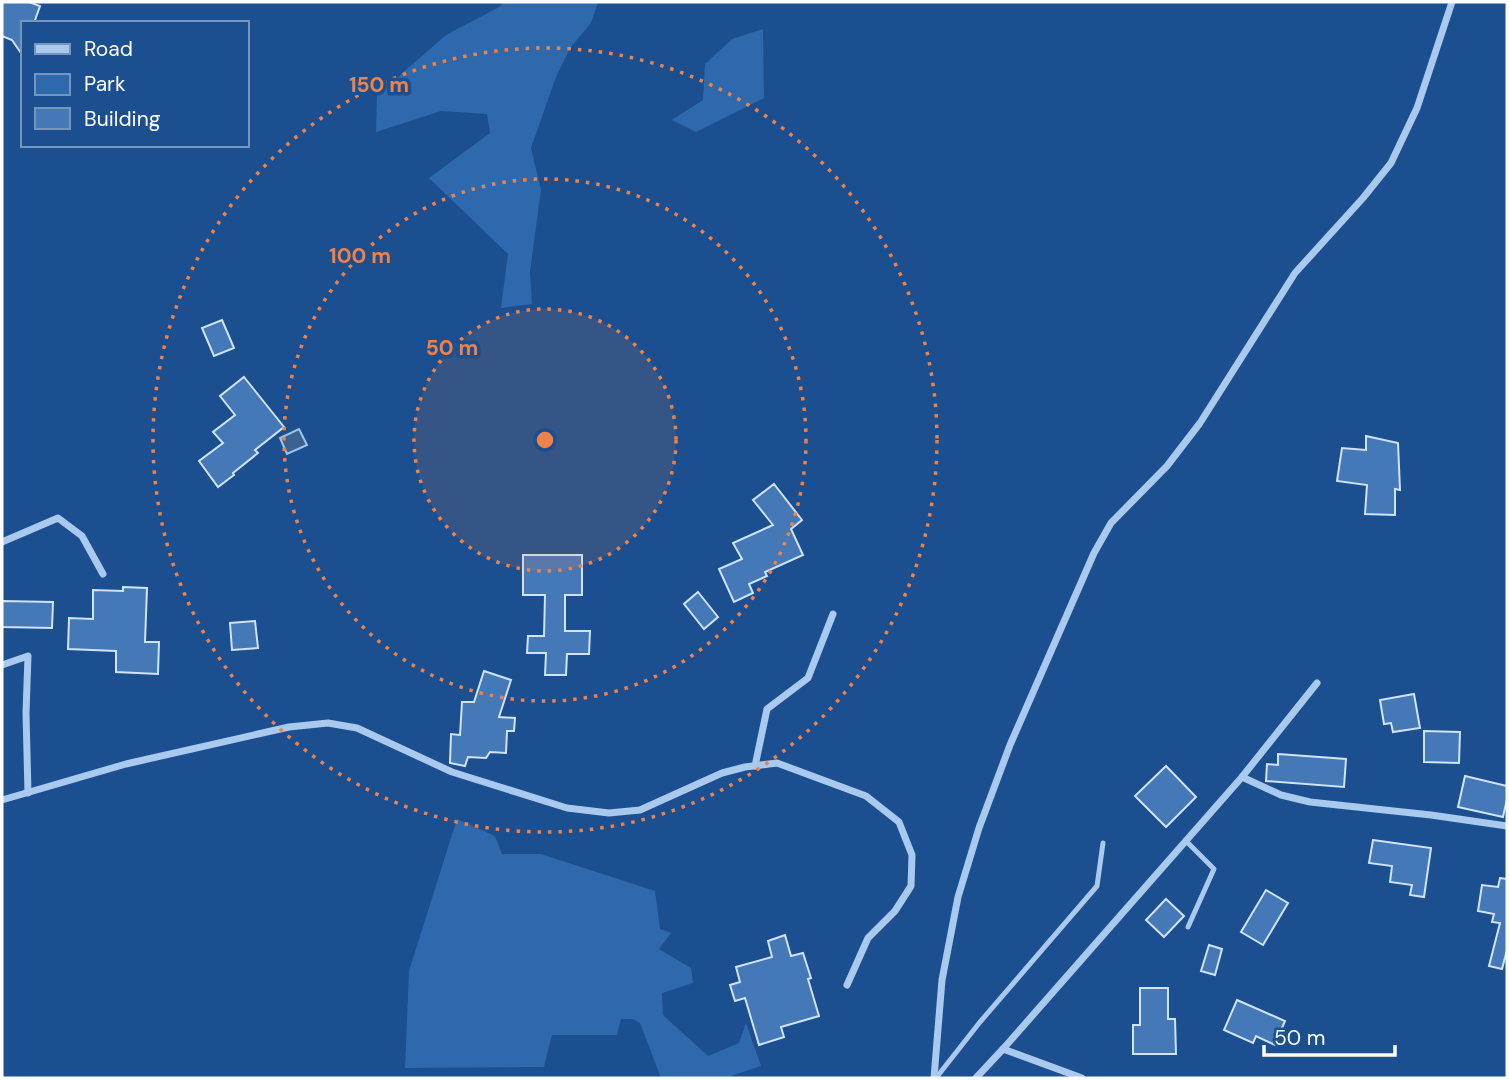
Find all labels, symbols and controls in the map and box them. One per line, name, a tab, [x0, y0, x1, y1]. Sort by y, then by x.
legend	[21, 21, 248, 147]
text: Road	[84, 35, 133, 63]
text: Park	[84, 70, 126, 98]
text: 150 m	[349, 71, 409, 99]
text: Building	[84, 105, 161, 133]
text: 100 m	[329, 242, 391, 270]
text: 50 m	[426, 334, 478, 362]
centre of rings	[533, 428, 557, 452]
scale bar	[1264, 1014, 1395, 1058]
text: 50 m	[1274, 1024, 1325, 1052]

